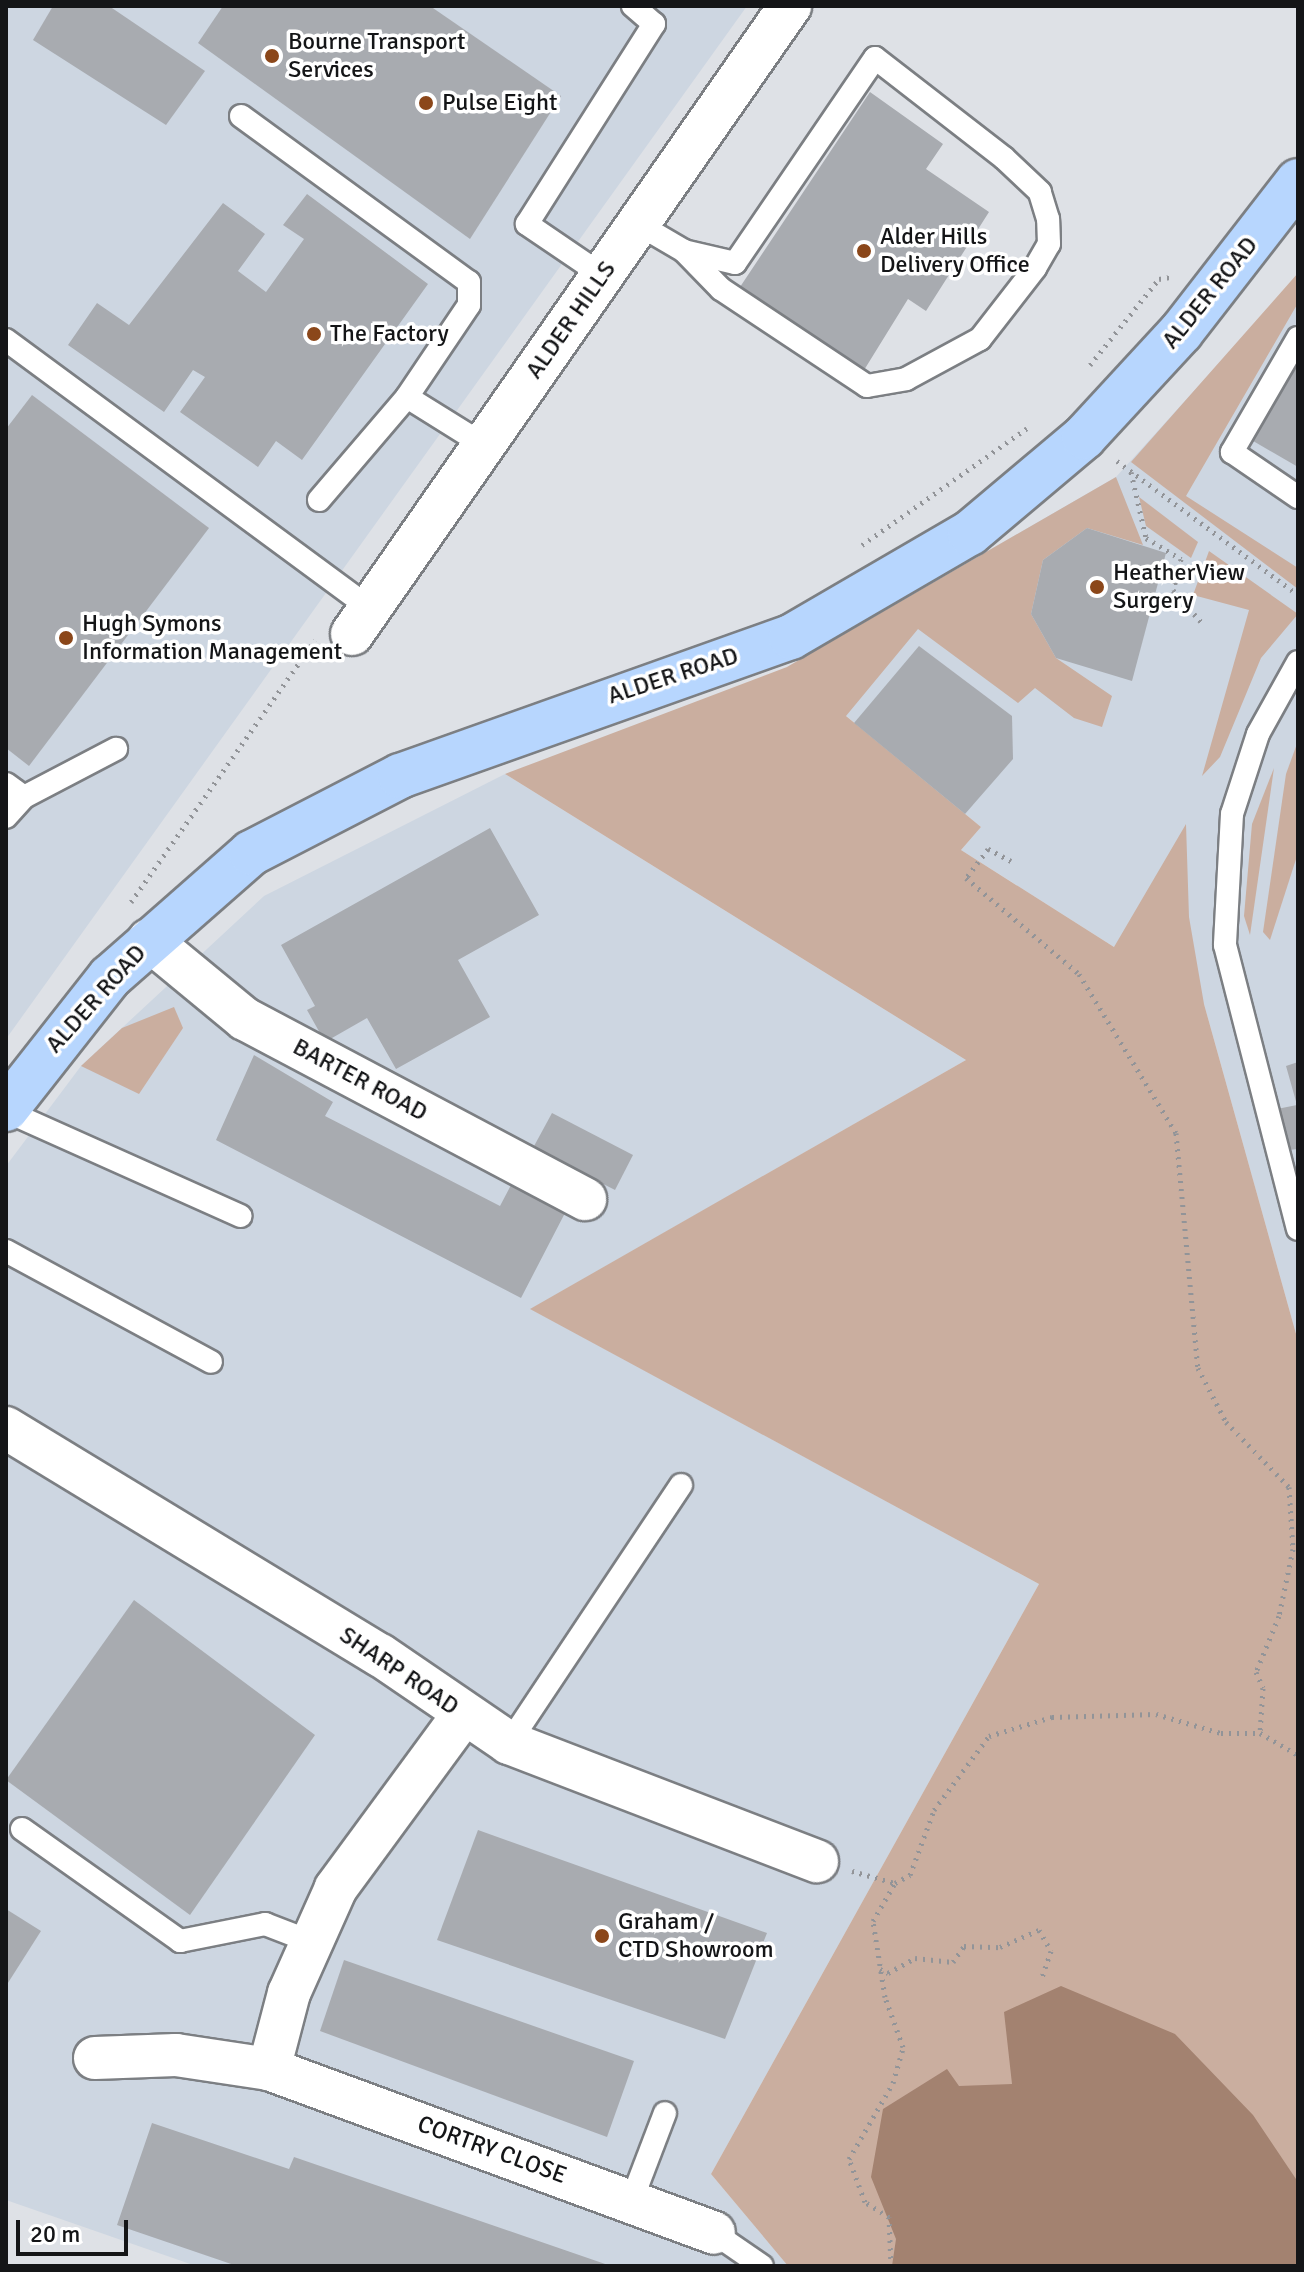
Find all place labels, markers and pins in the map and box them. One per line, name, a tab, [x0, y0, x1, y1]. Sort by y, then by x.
place label: Bourne Transport Services	[288, 28, 465, 84]
marker: Bourne Transport Services	[263, 47, 281, 65]
place label: Pulse Eight	[442, 89, 557, 117]
marker: Pulse Eight	[417, 94, 435, 112]
place label: Alder Hills Delivery Office	[880, 223, 1030, 279]
marker: Alder Hills Delivery Office	[855, 242, 873, 260]
place label: The Factory	[330, 320, 449, 348]
marker: The Factory	[305, 325, 323, 343]
place label: HeatherView Surgery	[1113, 559, 1245, 615]
marker: HeatherView Surgery	[1088, 578, 1106, 596]
place label: Hugh Symons Information Management	[82, 610, 342, 666]
marker: Hugh Symons Information Management	[57, 629, 75, 647]
place label: Graham / CTD Showroom	[618, 1908, 774, 1964]
marker: Graham / CTD Showroom	[593, 1927, 611, 1945]

